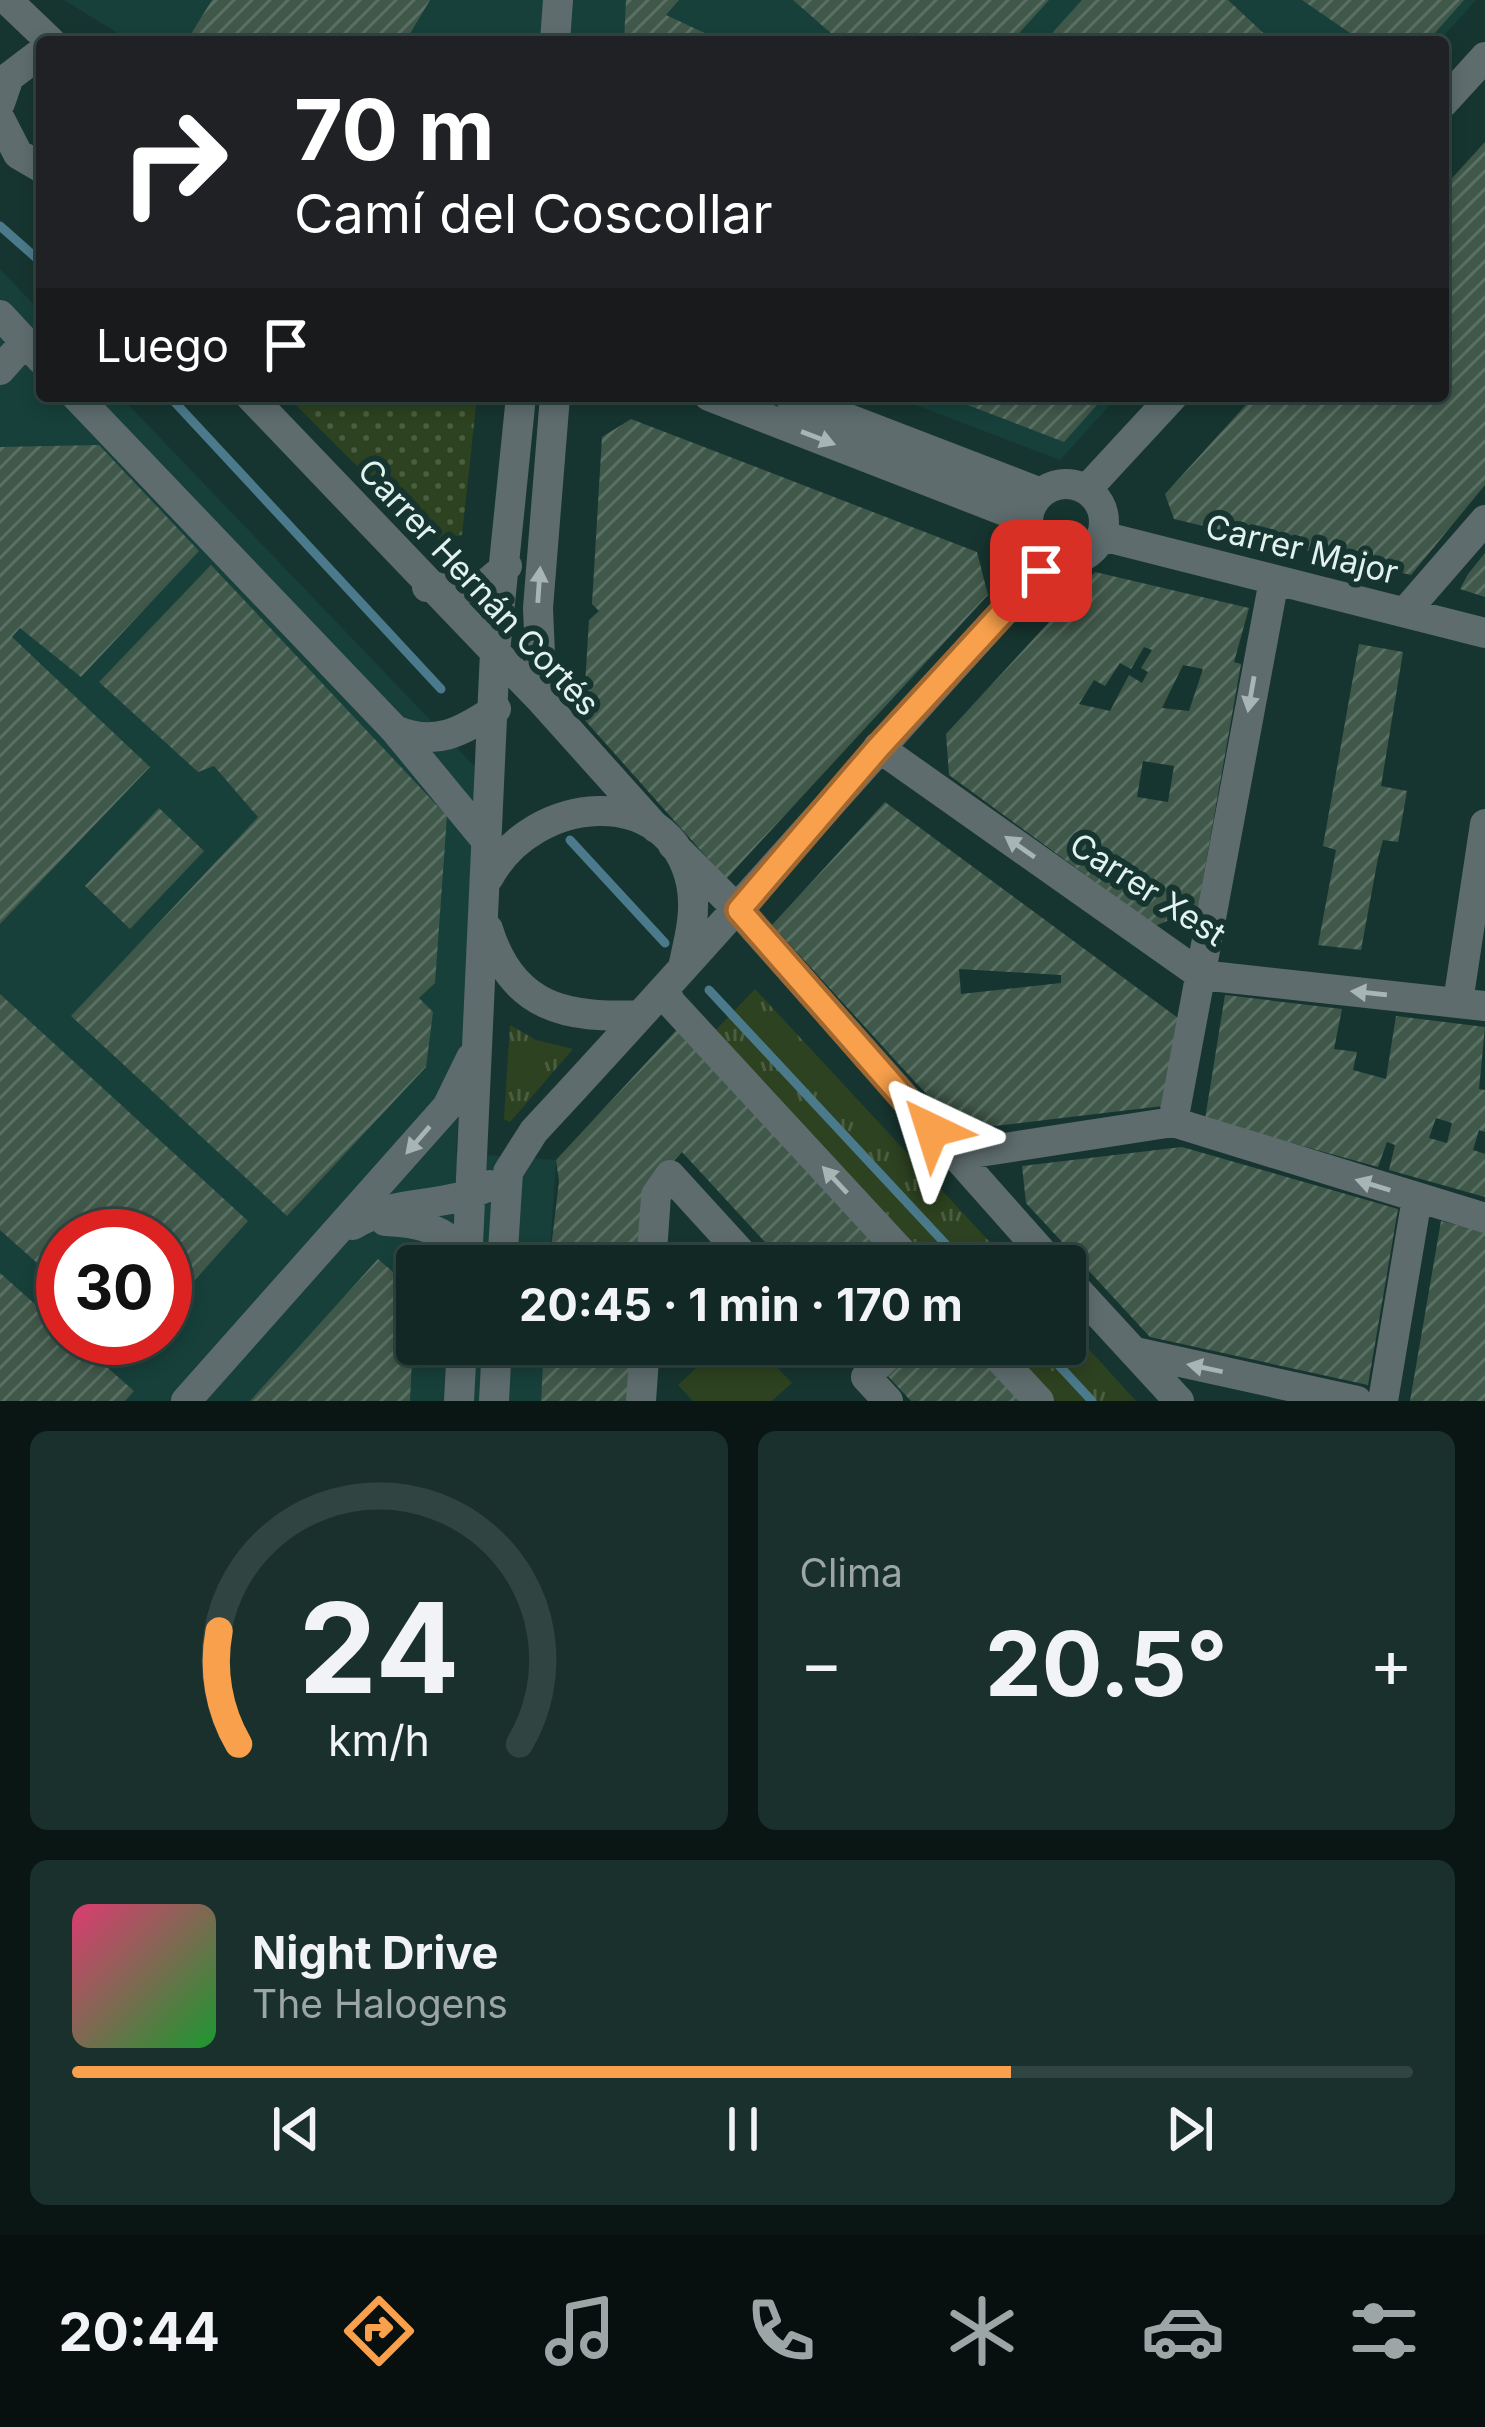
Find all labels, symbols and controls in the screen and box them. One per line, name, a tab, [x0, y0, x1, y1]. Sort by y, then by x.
text: 70 m	[294, 79, 495, 180]
icon: right	[96, 84, 252, 240]
text: Camí del Coscollar	[294, 181, 773, 246]
icon: arrive	[253, 312, 319, 378]
text: Luego	[96, 318, 229, 373]
one-way arrow	[800, 430, 836, 449]
street label: Carrer Hernán Cortés	[350, 451, 608, 723]
street label: Carrer Major	[1202, 506, 1402, 592]
pin	[990, 520, 1092, 622]
icon: arrive	[1008, 538, 1074, 604]
one-way arrow	[530, 566, 549, 603]
one-way arrow	[1242, 676, 1260, 714]
street label: Carrer Xest	[1063, 824, 1233, 954]
one-way arrow	[1004, 836, 1036, 860]
one-way arrow	[1350, 983, 1387, 1002]
position arrow	[869, 1067, 995, 1193]
one-way arrow	[405, 1125, 432, 1155]
one-way arrow	[822, 1166, 849, 1195]
one-way arrow	[1354, 1174, 1391, 1193]
speed limit sign: 30	[36, 1209, 192, 1365]
text: 20:45 · 1 min · 170 m	[519, 1277, 963, 1332]
one-way arrow	[1186, 1357, 1224, 1376]
text: Clima	[800, 1549, 903, 1596]
text: 24	[298, 1572, 459, 1723]
text: 20.5°	[985, 1609, 1228, 1718]
text: −	[800, 1623, 843, 1703]
text: +	[1369, 1623, 1413, 1703]
text: km/h	[328, 1713, 430, 1765]
text: Night Drive	[252, 1925, 498, 1980]
text: The Halogens	[252, 1980, 508, 2027]
icon: previous	[263, 2096, 329, 2162]
icon: pause	[710, 2096, 776, 2162]
icon: next	[1157, 2096, 1223, 2162]
icon: directions	[337, 2289, 421, 2373]
icon: music	[538, 2289, 622, 2373]
icon: phone	[739, 2289, 823, 2373]
icon: climate	[940, 2289, 1024, 2373]
icon: car	[1141, 2289, 1225, 2373]
icon: filters	[1342, 2289, 1426, 2373]
text: 20:44	[59, 2299, 220, 2364]

